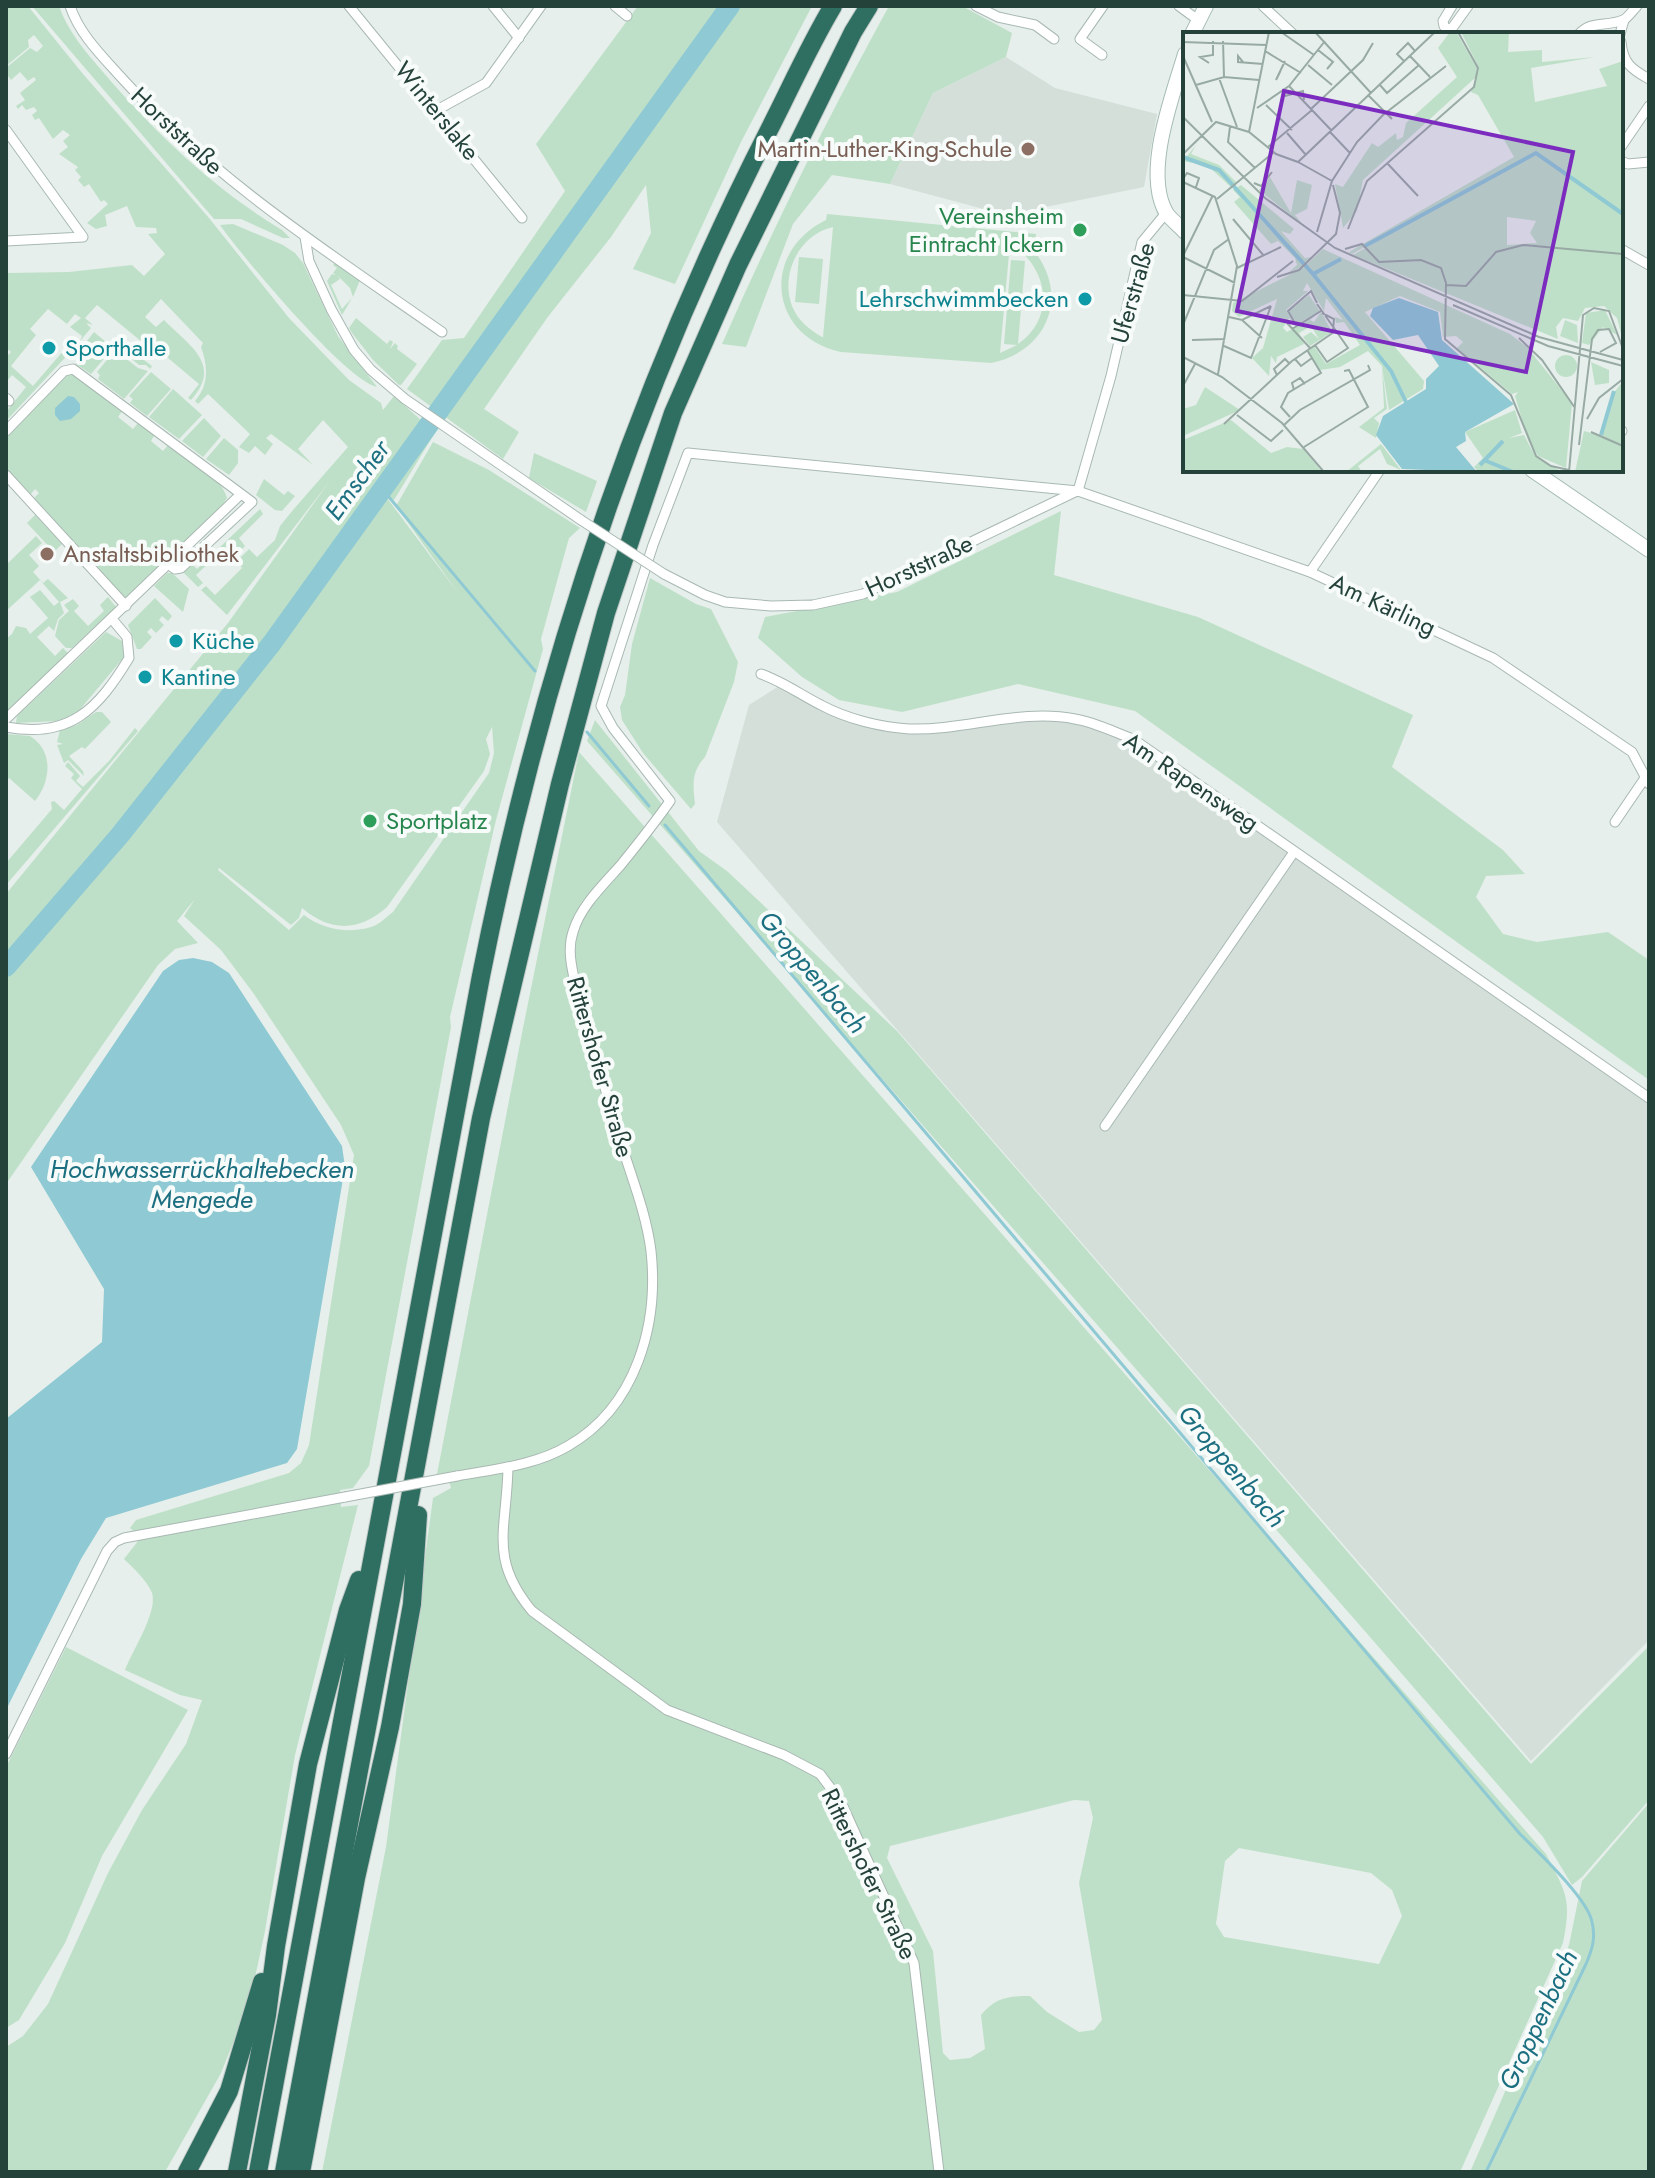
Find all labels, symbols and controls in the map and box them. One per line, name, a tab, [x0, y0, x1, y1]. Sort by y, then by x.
inset map	[1183, 32, 1623, 472]
street label: Winterslake	[387, 54, 488, 168]
street label: Horststraße	[123, 79, 231, 183]
place label: Martin-Luther-King-Schule	[757, 131, 1012, 166]
marker: Martin-Luther-King-Schule	[1019, 140, 1037, 158]
place label: Vereinsheim Eintracht Ickern	[909, 198, 1064, 261]
marker: Vereinsheim Eintracht Ickern	[1071, 221, 1089, 239]
street label: Uferstraße	[1101, 238, 1164, 347]
place label: Lehrschwimmbecken	[859, 281, 1069, 316]
marker: Lehrschwimmbecken	[1076, 290, 1094, 308]
place label: Sporthalle	[65, 330, 166, 365]
marker: Sporthalle	[40, 339, 58, 357]
water label: Emscher	[315, 431, 400, 528]
street label: Horststraße	[859, 525, 978, 606]
place label: Anstaltsbibliothek	[63, 536, 240, 571]
marker: Anstaltsbibliothek	[38, 545, 56, 563]
street label: Am Kärling	[1325, 565, 1442, 644]
place label: Küche	[192, 623, 255, 658]
marker: Küche	[167, 632, 185, 650]
place label: Kantine	[161, 659, 236, 694]
marker: Kantine	[136, 668, 154, 686]
street label: Am Rapensweg	[1116, 723, 1266, 840]
place label: Sportplatz	[386, 803, 487, 838]
marker: Sportplatz	[361, 812, 379, 830]
water label: Groppenbach	[750, 902, 876, 1042]
street label: Rittershofer Straße	[558, 972, 643, 1161]
water label: Hochwasserrückhaltebecken Mengede	[50, 1150, 354, 1218]
water label: Groppenbach	[1169, 1396, 1295, 1536]
street label: Rittershofer Straße	[813, 1782, 926, 1965]
water label: Groppenbach	[1489, 1944, 1587, 2096]

